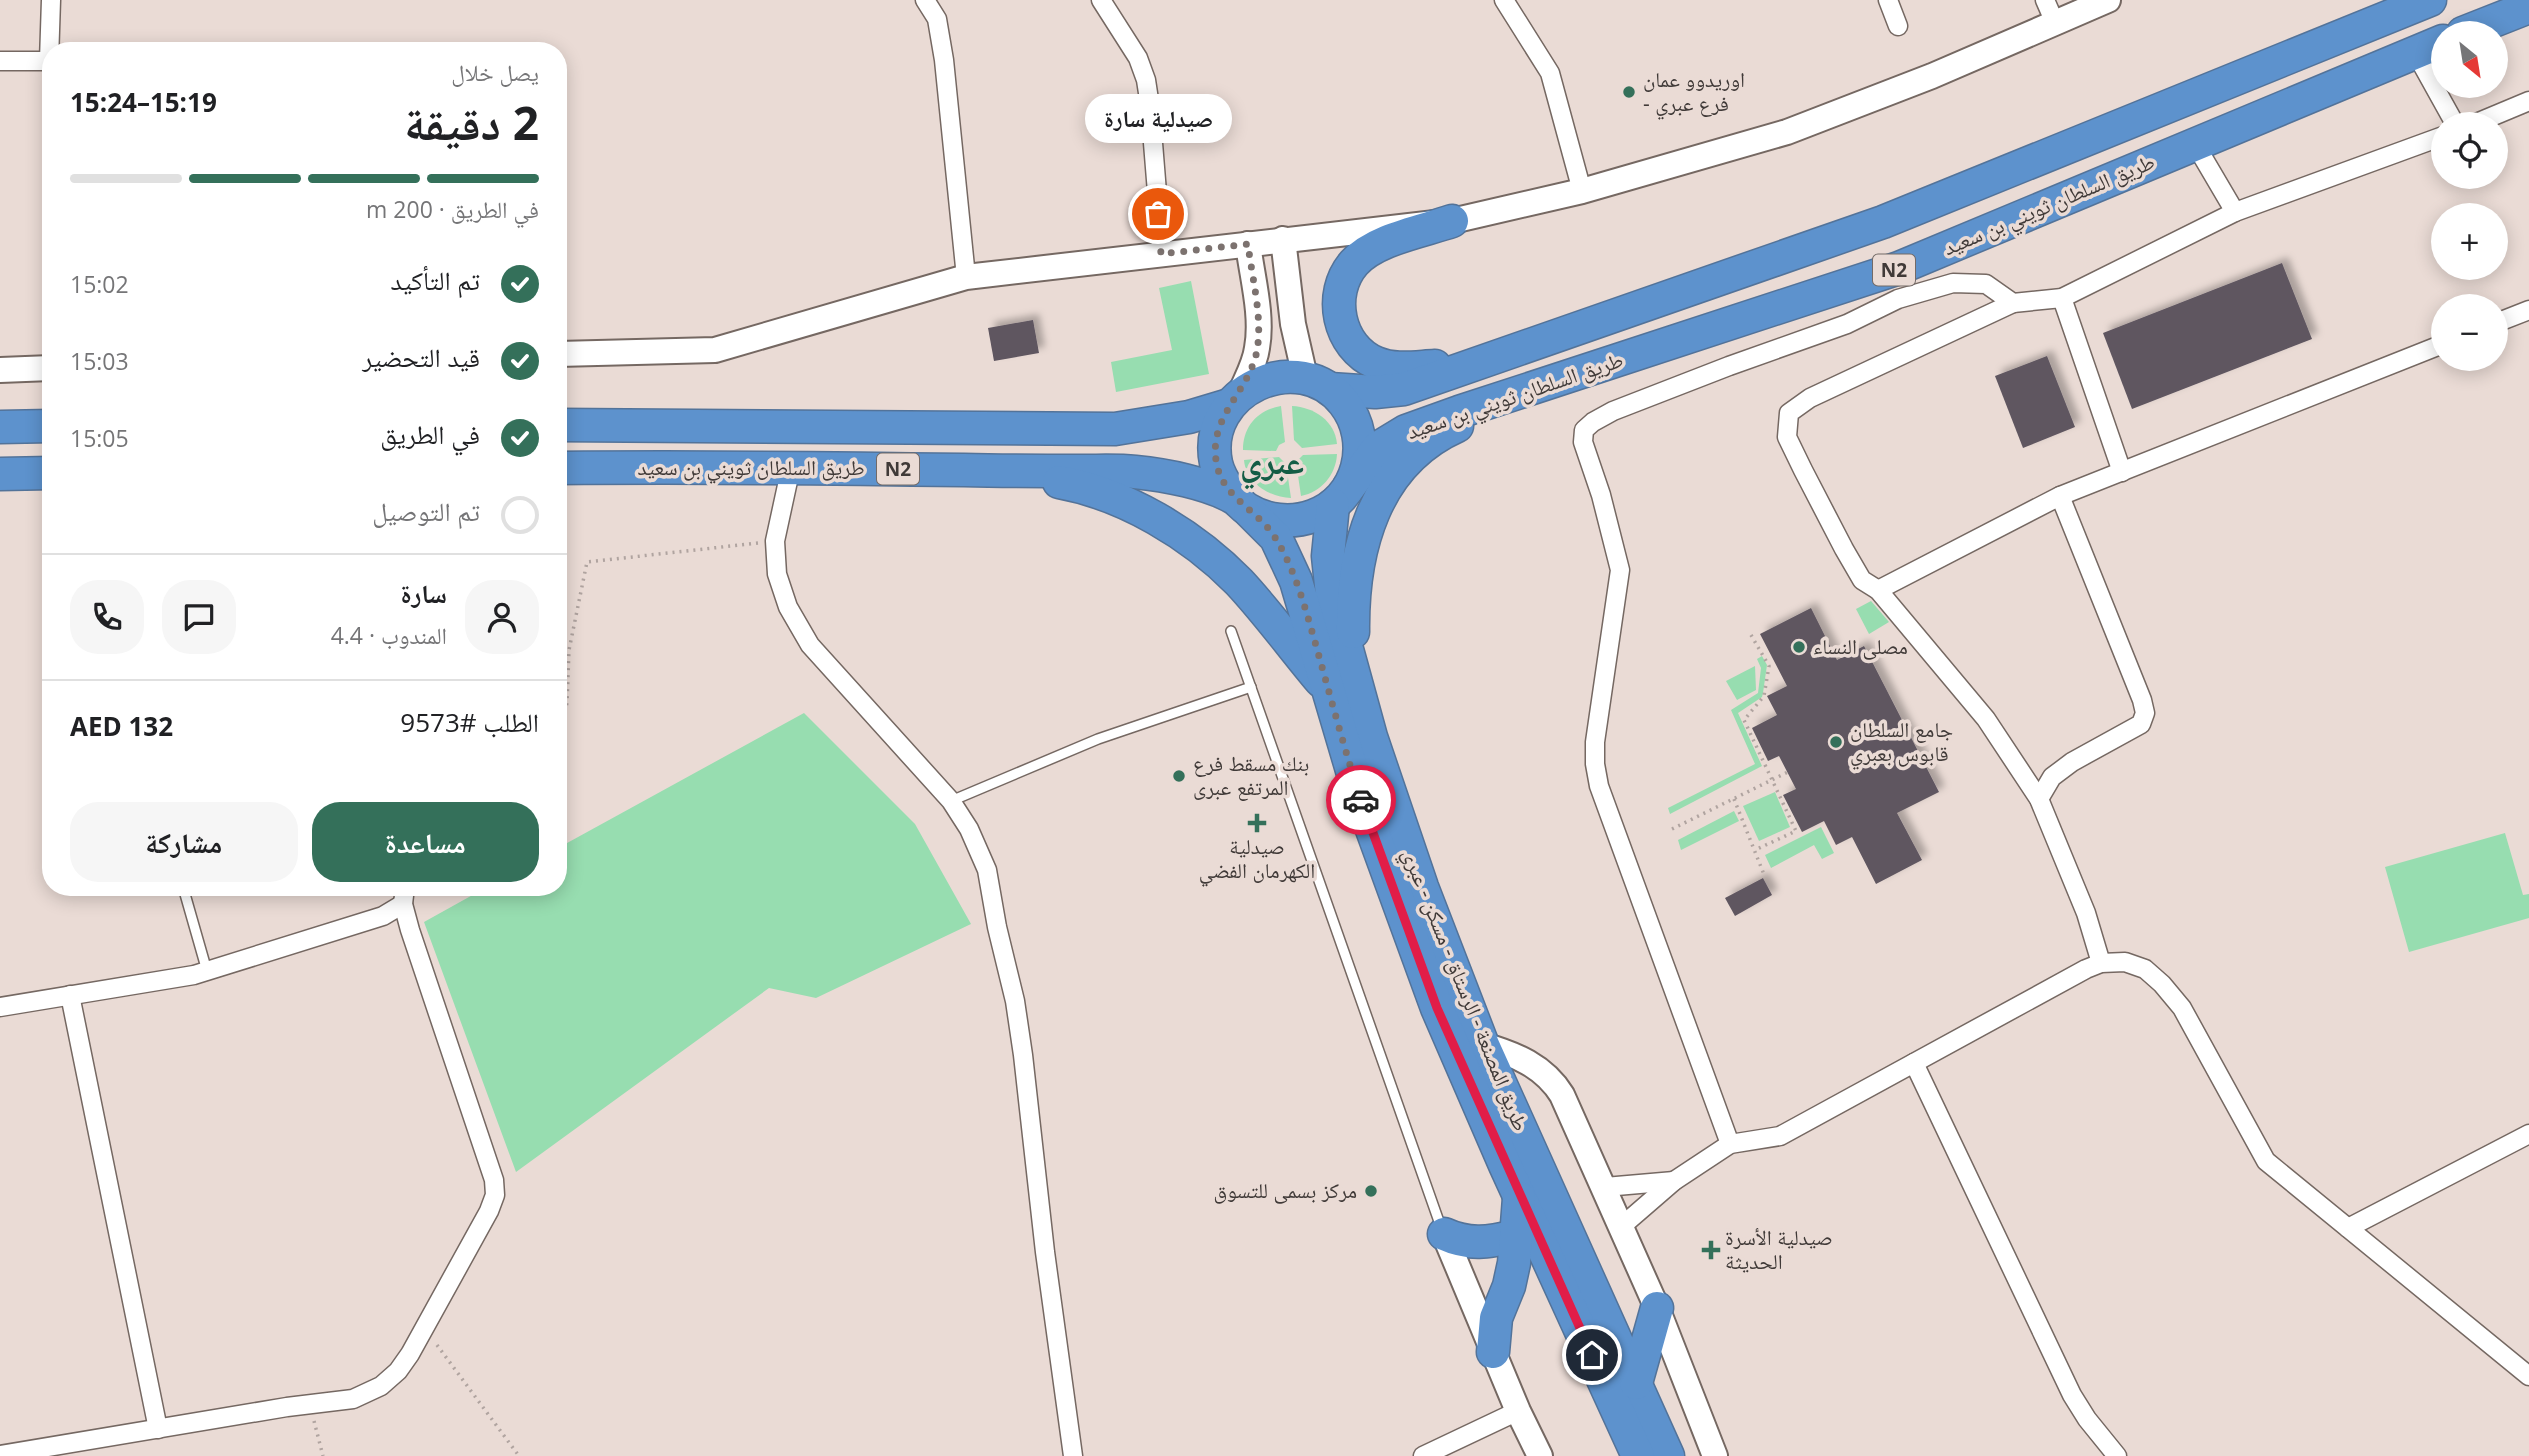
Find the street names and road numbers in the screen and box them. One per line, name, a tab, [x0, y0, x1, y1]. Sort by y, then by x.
street label: طريق السلطان ثويني بن سعيد	[1939, 147, 2160, 264]
road number: N2	[1873, 254, 1915, 286]
street label: طريق السلطان ثويني بن سعيد	[1403, 345, 1628, 448]
street label: طريق السلطان ثويني بن سعيد	[637, 453, 865, 484]
road number: N2	[877, 454, 919, 484]
street label: طريق المصنعة - الرستاق - مسكن - عبري	[1393, 844, 1535, 1136]

